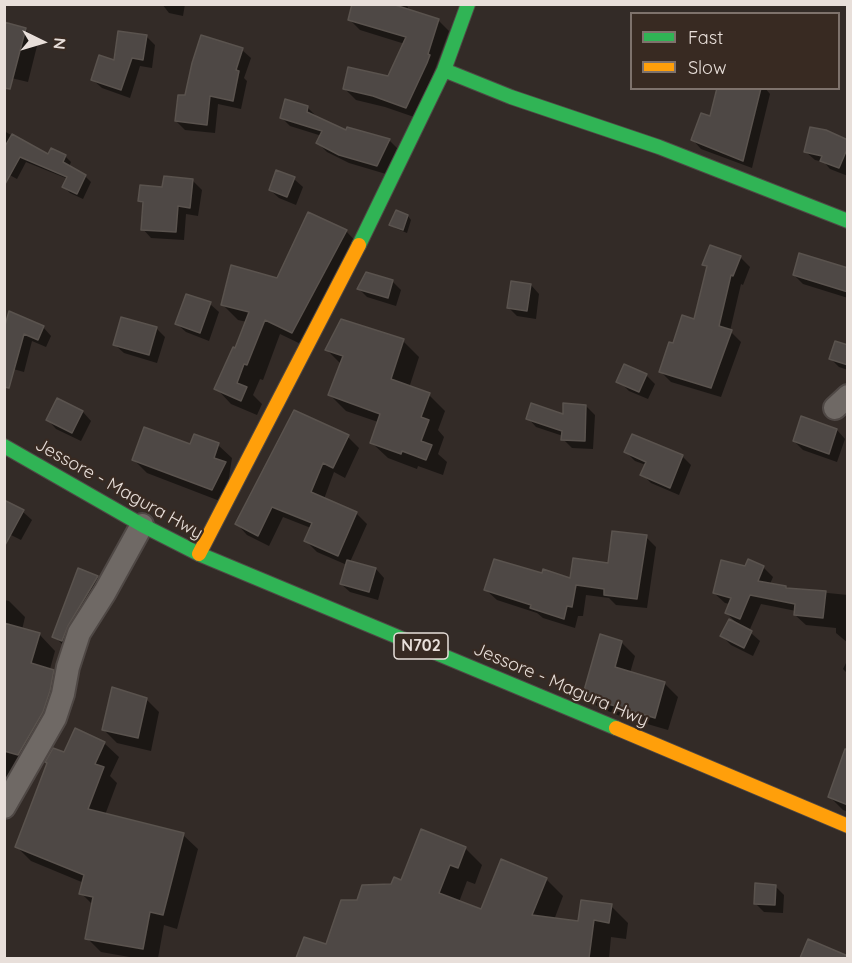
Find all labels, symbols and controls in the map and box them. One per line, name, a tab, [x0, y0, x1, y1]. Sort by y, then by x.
north arrow	[12, 12, 72, 72]
legend	[630, 12, 840, 90]
text: Fast	[688, 26, 723, 49]
text: N	[49, 37, 70, 50]
text: Slow	[688, 56, 726, 79]
street label: Jessore - Magura Hwy	[31, 434, 207, 544]
road number: N702	[394, 633, 448, 659]
street label: Jessore - Magura Hwy	[470, 638, 652, 732]

